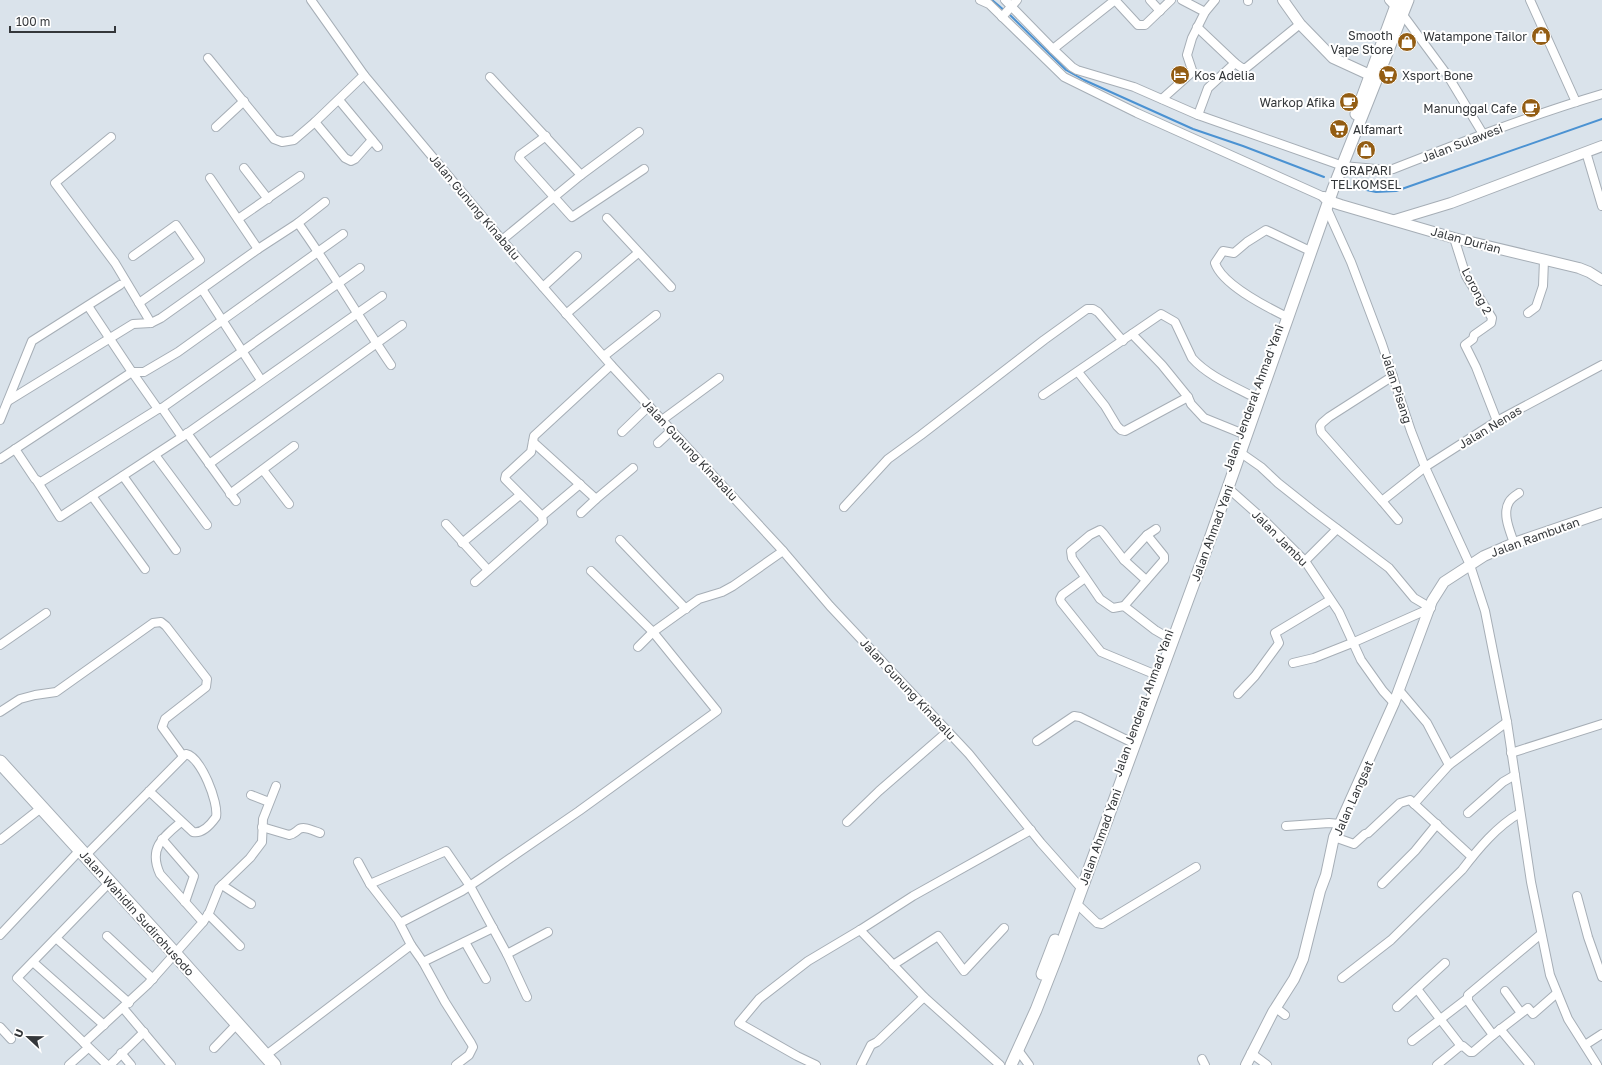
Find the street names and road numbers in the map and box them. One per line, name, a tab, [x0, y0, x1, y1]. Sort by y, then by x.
street label: Jalan Sulawesi	[1419, 121, 1505, 165]
street label: Jalan Gunung Kinabalu	[426, 151, 524, 263]
street label: Jalan Durian	[1429, 223, 1503, 257]
street label: Lorong 2	[1459, 265, 1495, 317]
street label: Jalan Jenderal Ahmad Yani	[1219, 322, 1287, 474]
street label: Jalan Pisang	[1379, 351, 1415, 425]
street label: Jalan Gunung Kinabalu	[639, 396, 741, 504]
street label: Jalan Nenas	[1456, 402, 1524, 452]
street label: Jalan Ahmad Yani	[1188, 483, 1236, 583]
street label: Jalan Jambu	[1249, 507, 1311, 569]
street label: Jalan Rambutan	[1489, 514, 1581, 560]
street label: Jalan Jenderal Ahmad Yani	[1109, 627, 1177, 779]
street label: Jalan Gunung Kinabalu	[857, 635, 959, 743]
street label: Jalan Langsat	[1330, 758, 1376, 838]
street label: Jalan Ahmad Yani	[1076, 787, 1124, 887]
street label: Jalan Wahidin Sudirohusodo	[77, 847, 197, 979]

